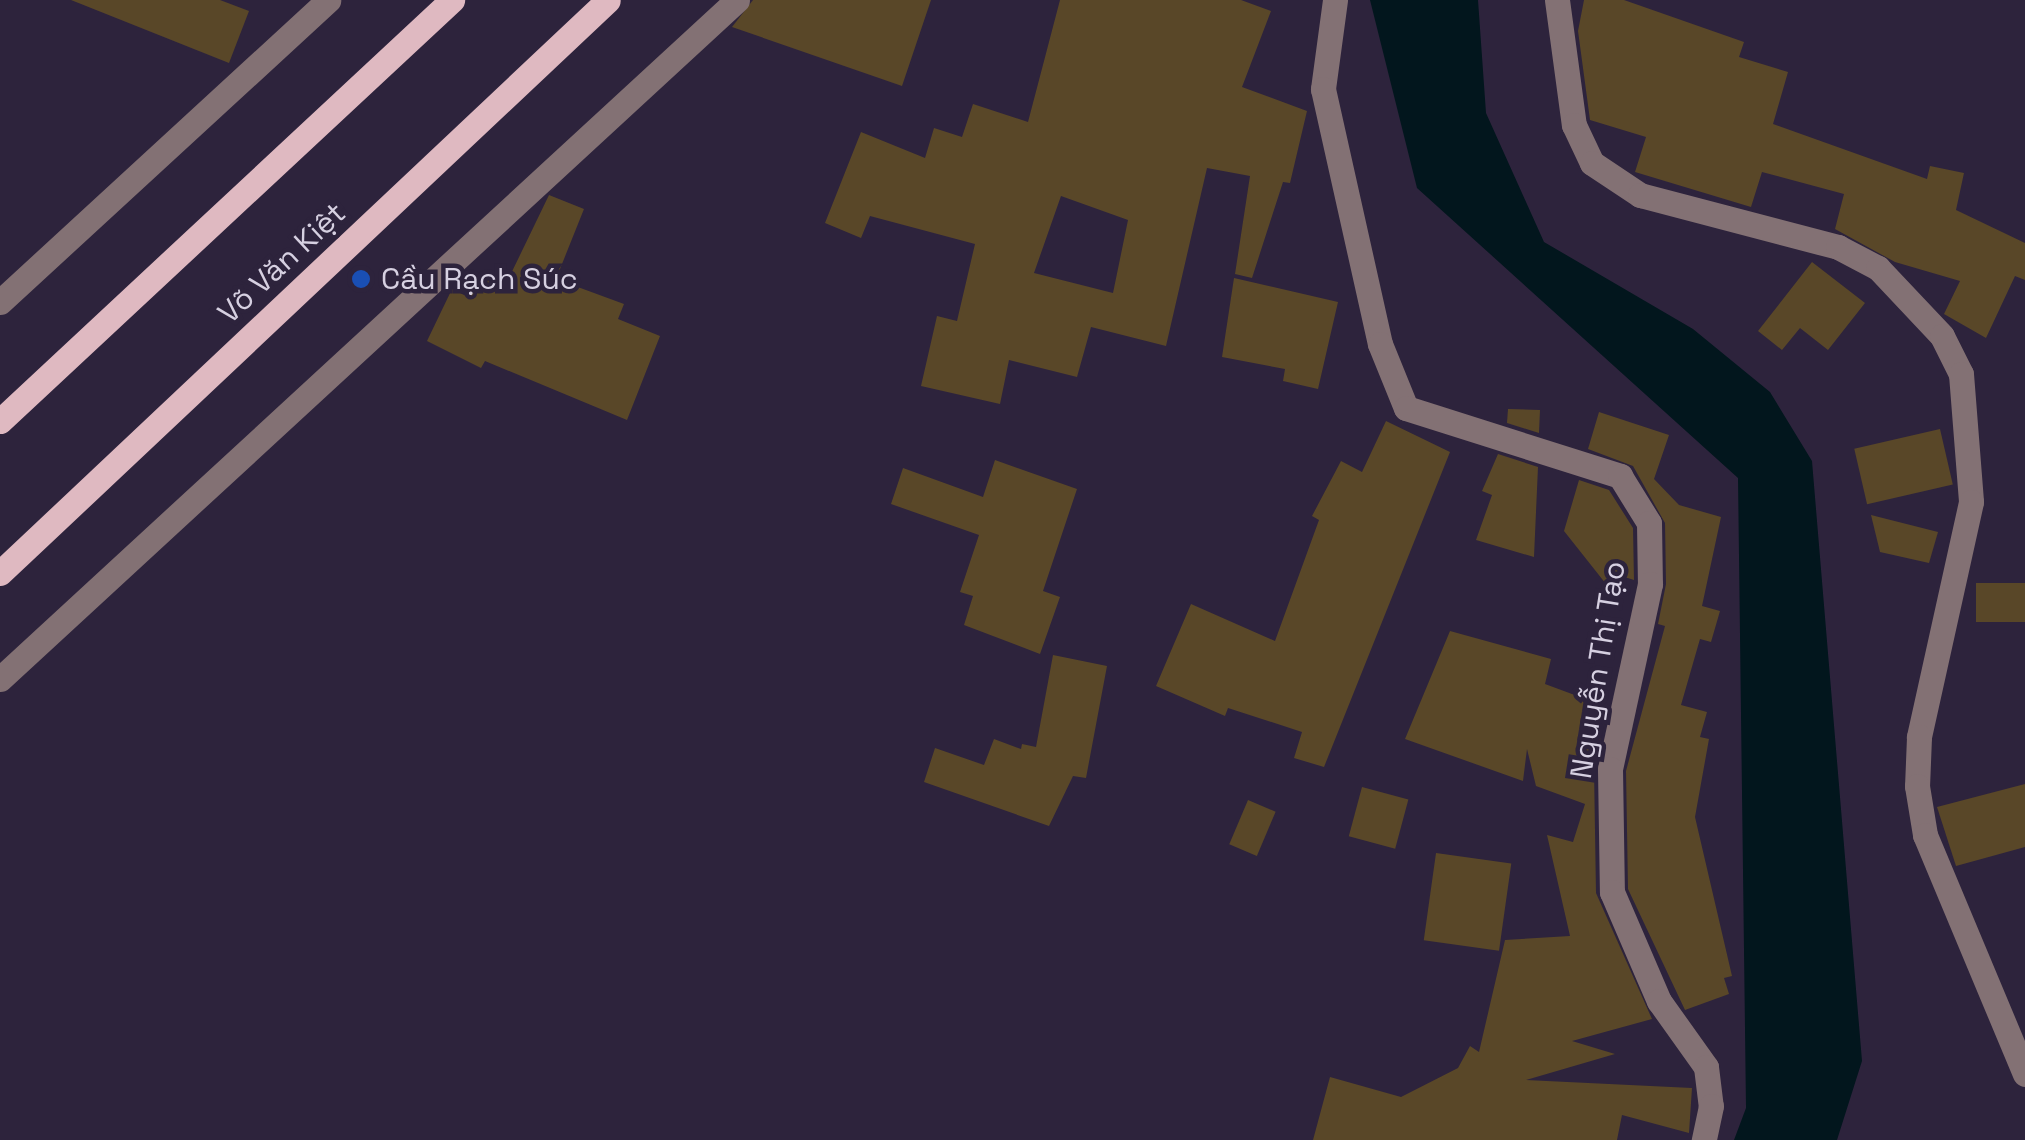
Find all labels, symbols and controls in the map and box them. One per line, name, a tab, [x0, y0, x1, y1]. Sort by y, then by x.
street label: Võ Văn Kiệt	[211, 195, 353, 331]
place label: Cầu Rạch Súc	[381, 261, 578, 297]
marker: Cầu Rạch Súc	[350, 268, 372, 290]
street label: Nguyễn Thị Tạo	[1563, 558, 1633, 782]

